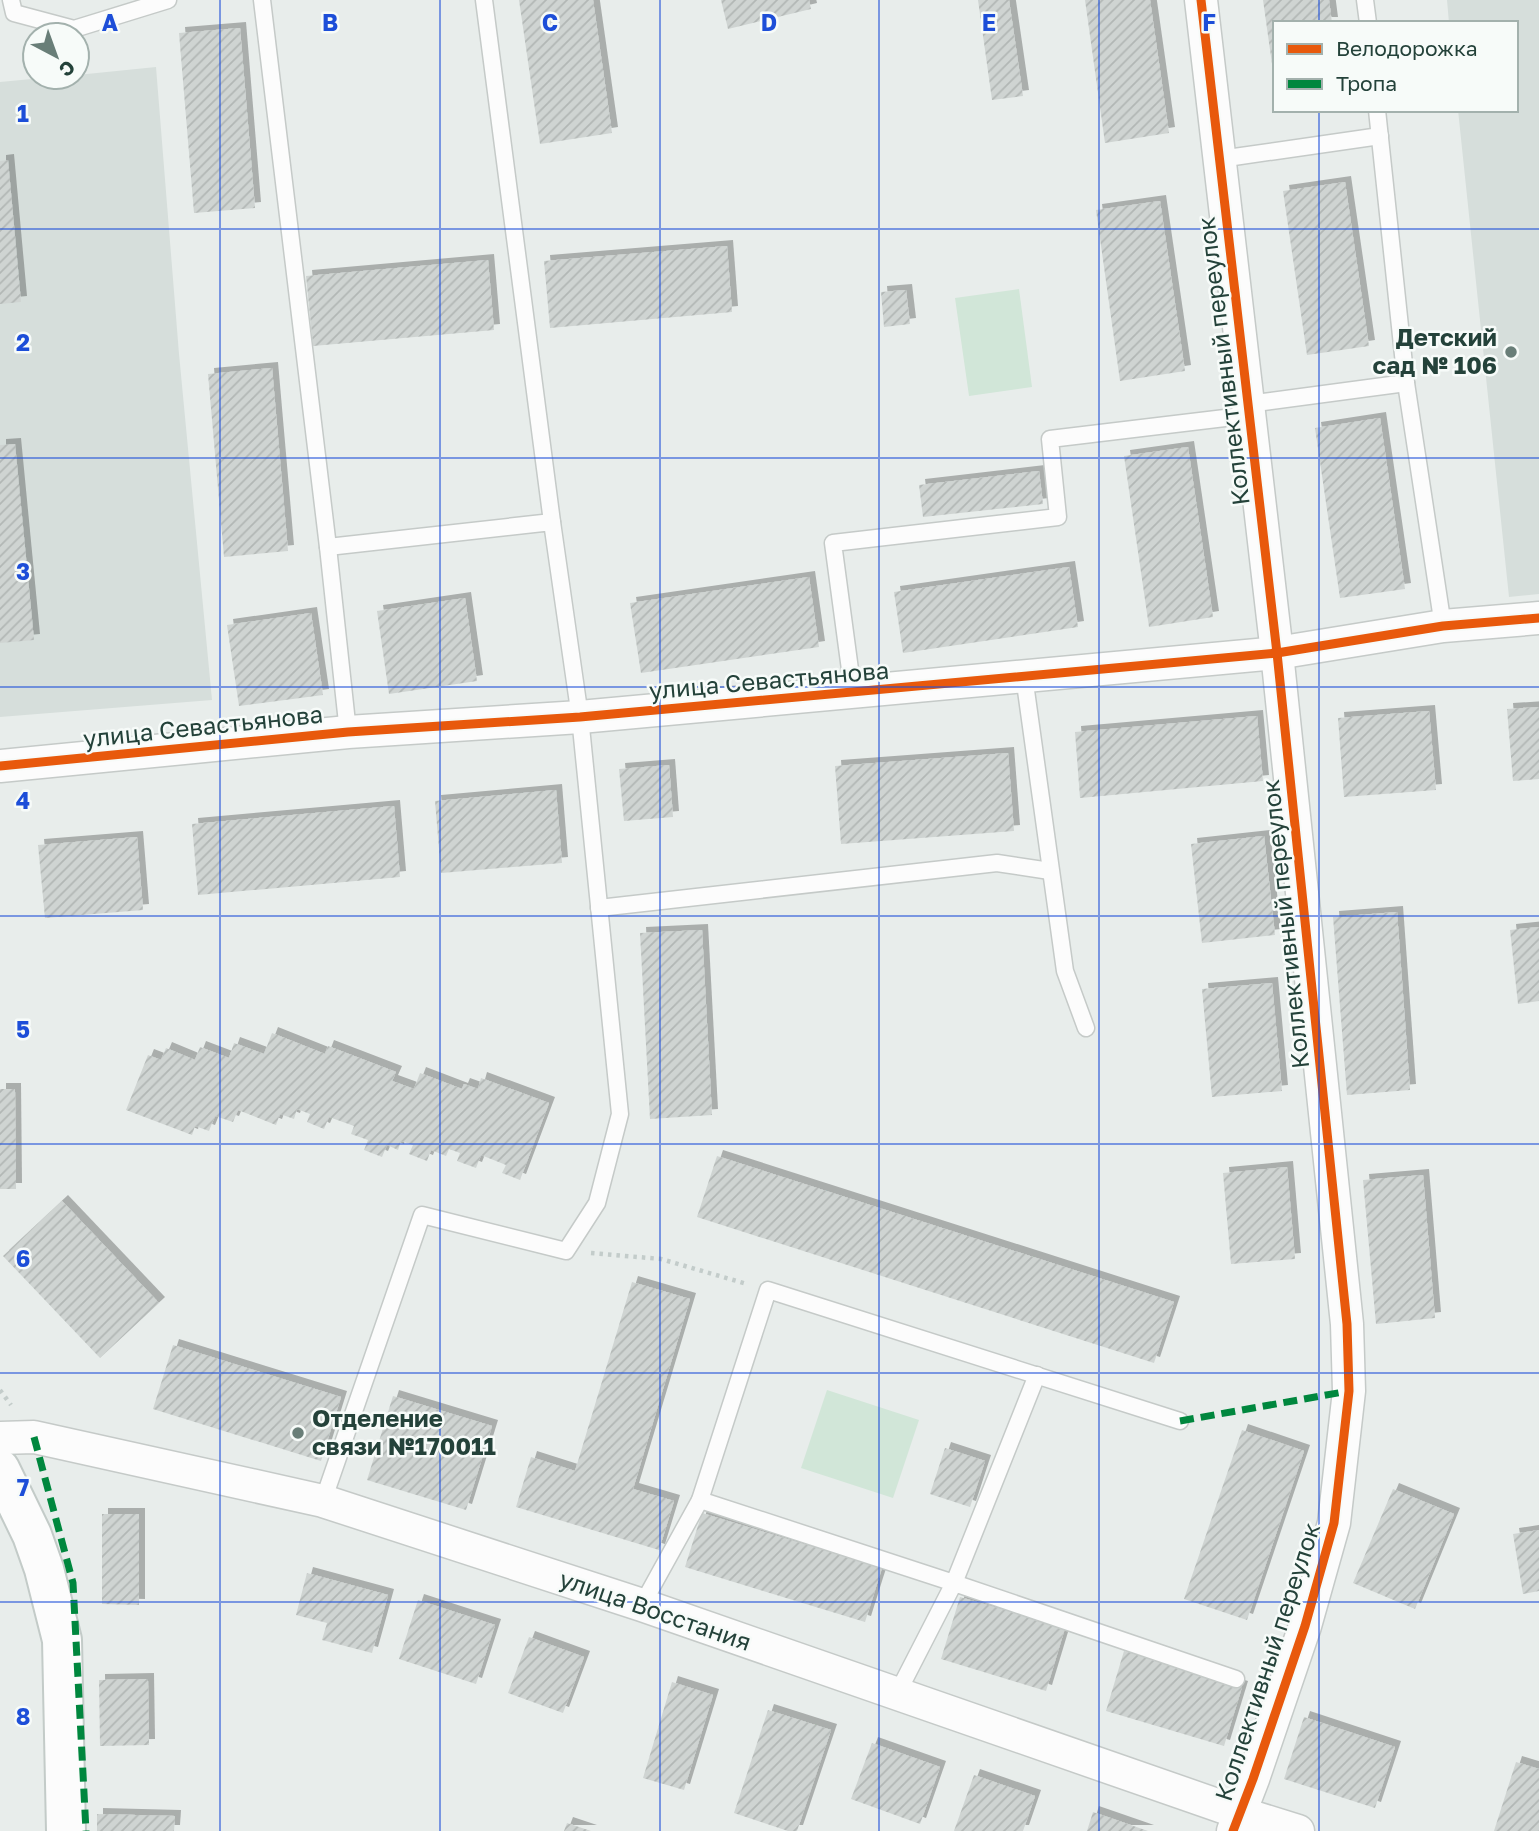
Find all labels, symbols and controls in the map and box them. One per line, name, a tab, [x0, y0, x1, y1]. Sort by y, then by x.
text: A	[102, 8, 119, 36]
text: B	[322, 8, 338, 36]
text: C	[542, 8, 558, 36]
text: D	[761, 8, 777, 36]
text: E	[982, 8, 996, 36]
text: F	[1202, 8, 1216, 36]
north arrow	[21, 21, 91, 91]
legend	[1273, 21, 1518, 112]
text: Велодорожка	[1336, 35, 1478, 61]
text: С	[55, 56, 80, 82]
text: Тропа	[1336, 70, 1397, 96]
text: 1	[17, 99, 29, 127]
street label: Коллективный переулок	[1190, 215, 1255, 507]
place label: Детский сад № 106	[1372, 322, 1497, 379]
text: 2	[16, 328, 30, 356]
marker: Детский сад № 106	[1503, 344, 1519, 360]
text: 3	[16, 557, 30, 585]
street label: улица Севастьянова	[648, 655, 890, 704]
street label: улица Севастьянова	[82, 698, 324, 753]
street label: Коллективный переулок	[1255, 778, 1314, 1070]
text: 4	[16, 786, 30, 814]
text: 5	[16, 1015, 30, 1043]
text: 6	[16, 1244, 30, 1272]
place label: Отделение связи №170011	[312, 1403, 496, 1460]
marker: Отделение связи №170011	[290, 1425, 306, 1441]
text: 7	[17, 1473, 29, 1501]
street label: Коллективный переулок	[1208, 1519, 1325, 1804]
street label: улица Восстания	[556, 1563, 755, 1656]
text: 8	[16, 1702, 30, 1730]

